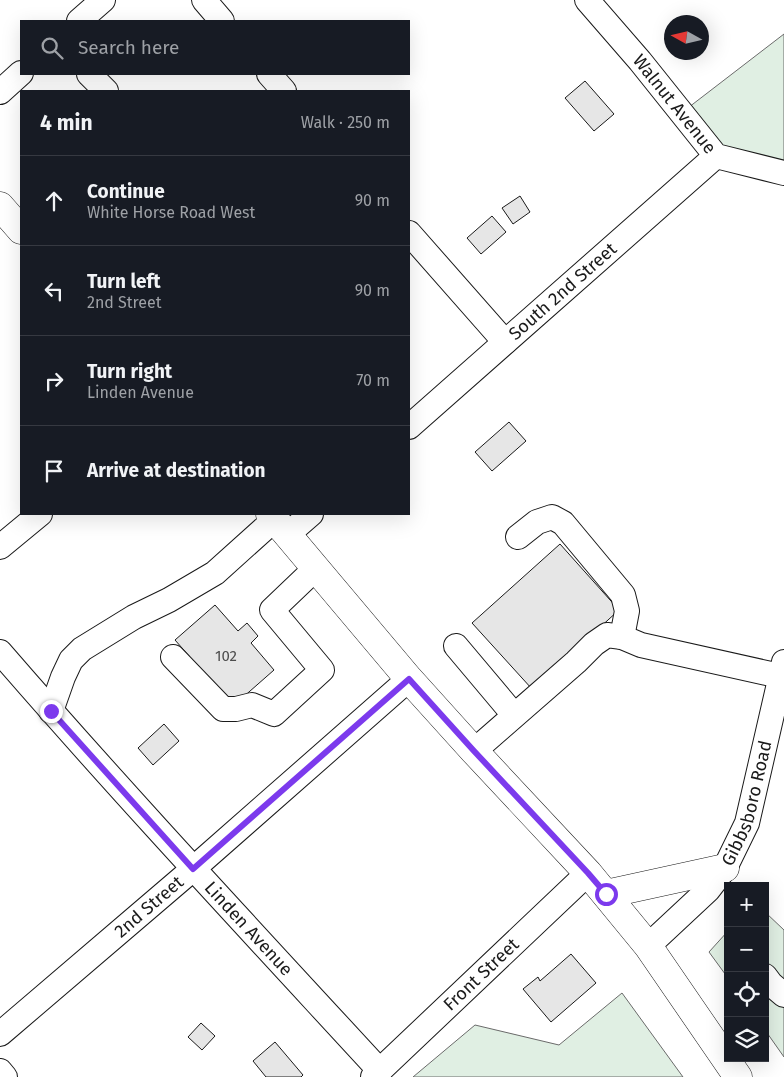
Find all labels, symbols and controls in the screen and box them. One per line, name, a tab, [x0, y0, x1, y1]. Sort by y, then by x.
north arrow	[664, 15, 709, 60]
search box	[20, 20, 410, 75]
icon: search	[38, 34, 66, 62]
text: Search here	[78, 36, 179, 59]
street label: Walnut Avenue	[628, 50, 721, 158]
text: 4 min	[40, 110, 93, 136]
text: Walk · 250 m	[301, 113, 390, 132]
text: Continue	[87, 180, 165, 203]
icon: ahead	[40, 187, 68, 215]
text: 90 m	[355, 191, 390, 210]
text: White Horse Road West	[87, 203, 255, 222]
street label: South 2nd Street	[504, 238, 622, 345]
text: Turn left	[87, 270, 161, 293]
icon: left	[40, 277, 68, 305]
text: 90 m	[355, 281, 390, 300]
text: 2nd Street	[87, 293, 162, 312]
text: Turn right	[87, 360, 172, 383]
icon: right	[40, 367, 68, 395]
text: 70 m	[356, 371, 390, 390]
text: Linden Avenue	[87, 383, 194, 402]
icon: arrive	[40, 457, 68, 485]
text: Arrive at destination	[87, 459, 266, 482]
house number: 102	[215, 647, 237, 665]
route end	[40, 700, 63, 723]
street label: Gibbsboro Road	[717, 738, 777, 869]
street label: 2nd Street	[110, 871, 188, 942]
street label: Linden Avenue	[200, 877, 298, 980]
map controls	[724, 882, 769, 1062]
button: +	[724, 882, 769, 927]
route start	[595, 883, 618, 906]
button: −	[724, 927, 769, 972]
street label: Front Street	[439, 933, 524, 1015]
button: locate	[724, 972, 769, 1017]
button: layers	[724, 1017, 769, 1062]

